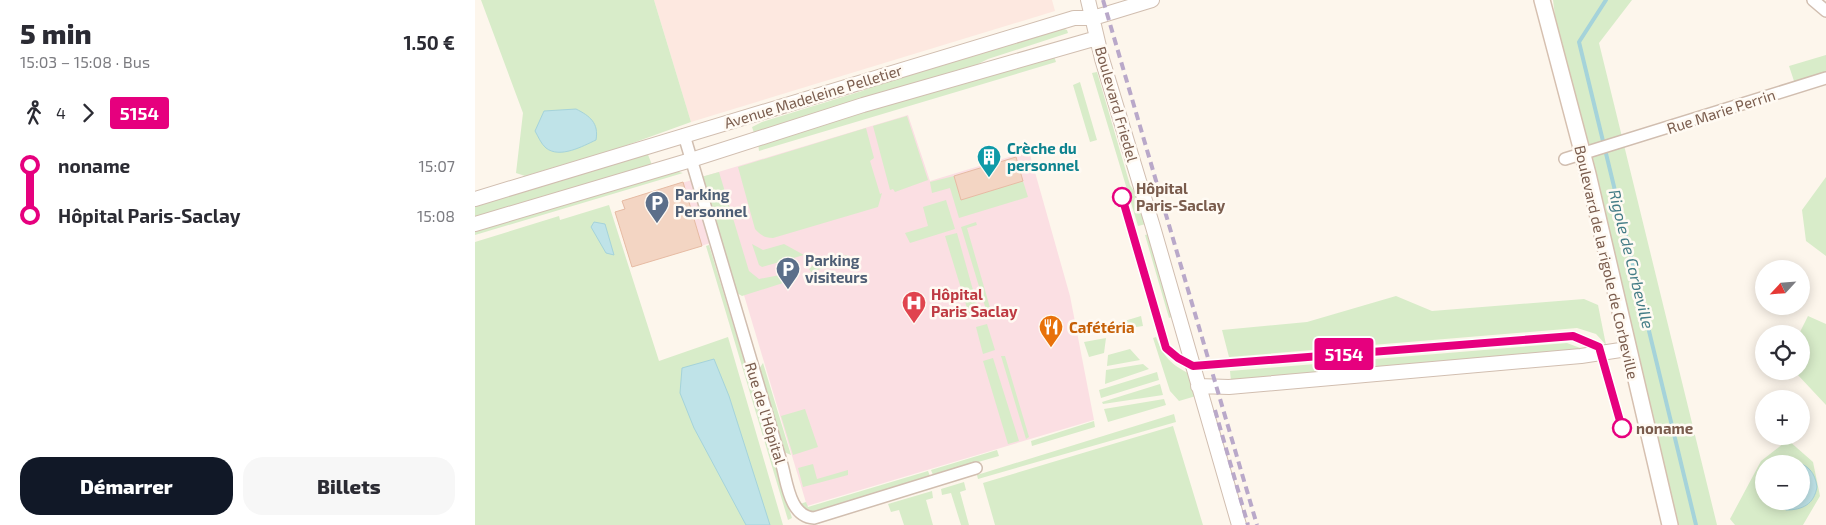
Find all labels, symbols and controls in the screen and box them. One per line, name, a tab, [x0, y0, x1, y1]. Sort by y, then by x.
text: 5 min	[20, 16, 92, 50]
text: 1.50 €	[403, 31, 455, 54]
street label: Boulevard Friedel	[1092, 44, 1142, 164]
text: 15:03 – 15:08 · Bus	[20, 52, 150, 71]
street label: Avenue Madeleine Pelletier	[722, 60, 904, 132]
street label: Rue Marie Perrin	[1664, 85, 1778, 137]
icon: walk	[20, 99, 48, 127]
icon: forward	[74, 99, 102, 127]
text: 5154	[120, 102, 159, 124]
text: 4	[56, 103, 66, 122]
place label: Crèche du personnel	[1007, 139, 1079, 174]
street label: Boulevard de la rigole de Corbeville	[1571, 143, 1643, 381]
building icon: Crèche du personnel	[976, 144, 1002, 178]
text: noname	[58, 154, 130, 177]
text: 15:07	[418, 156, 455, 175]
place label: Hôpital Paris-Saclay	[1136, 179, 1226, 215]
place label: Parking Personnel	[675, 185, 747, 220]
marker: Hôpital Paris-Saclay	[1112, 187, 1132, 207]
water label: Rigole de Corbeville	[1606, 187, 1659, 331]
parking icon: Parking Personnel	[644, 190, 670, 224]
text: Hôpital Paris-Saclay	[58, 204, 241, 227]
text: 15:08	[417, 206, 455, 225]
place label: Parking visiteurs	[805, 251, 868, 286]
parking icon: Parking visiteurs	[775, 256, 801, 290]
north arrow	[1755, 260, 1810, 315]
map controls	[1755, 260, 1810, 510]
place label: Hôpital Paris Saclay	[931, 285, 1018, 321]
hospital icon: Hôpital Paris Saclay	[901, 290, 927, 324]
restaurant icon: Cafétéria	[1038, 314, 1064, 348]
place label: Cafétéria	[1069, 318, 1135, 336]
button: locate	[1755, 325, 1810, 380]
line badge: 5154	[1309, 338, 1379, 370]
text: 5154	[1324, 343, 1364, 365]
street label: Rue de l'Hôpital	[742, 360, 790, 467]
button: +	[1755, 390, 1810, 445]
marker: noname	[1612, 418, 1632, 438]
place label: noname	[1636, 419, 1693, 437]
button: −	[1755, 455, 1810, 510]
button: Démarrer	[20, 457, 233, 515]
button: Billets	[243, 457, 455, 515]

